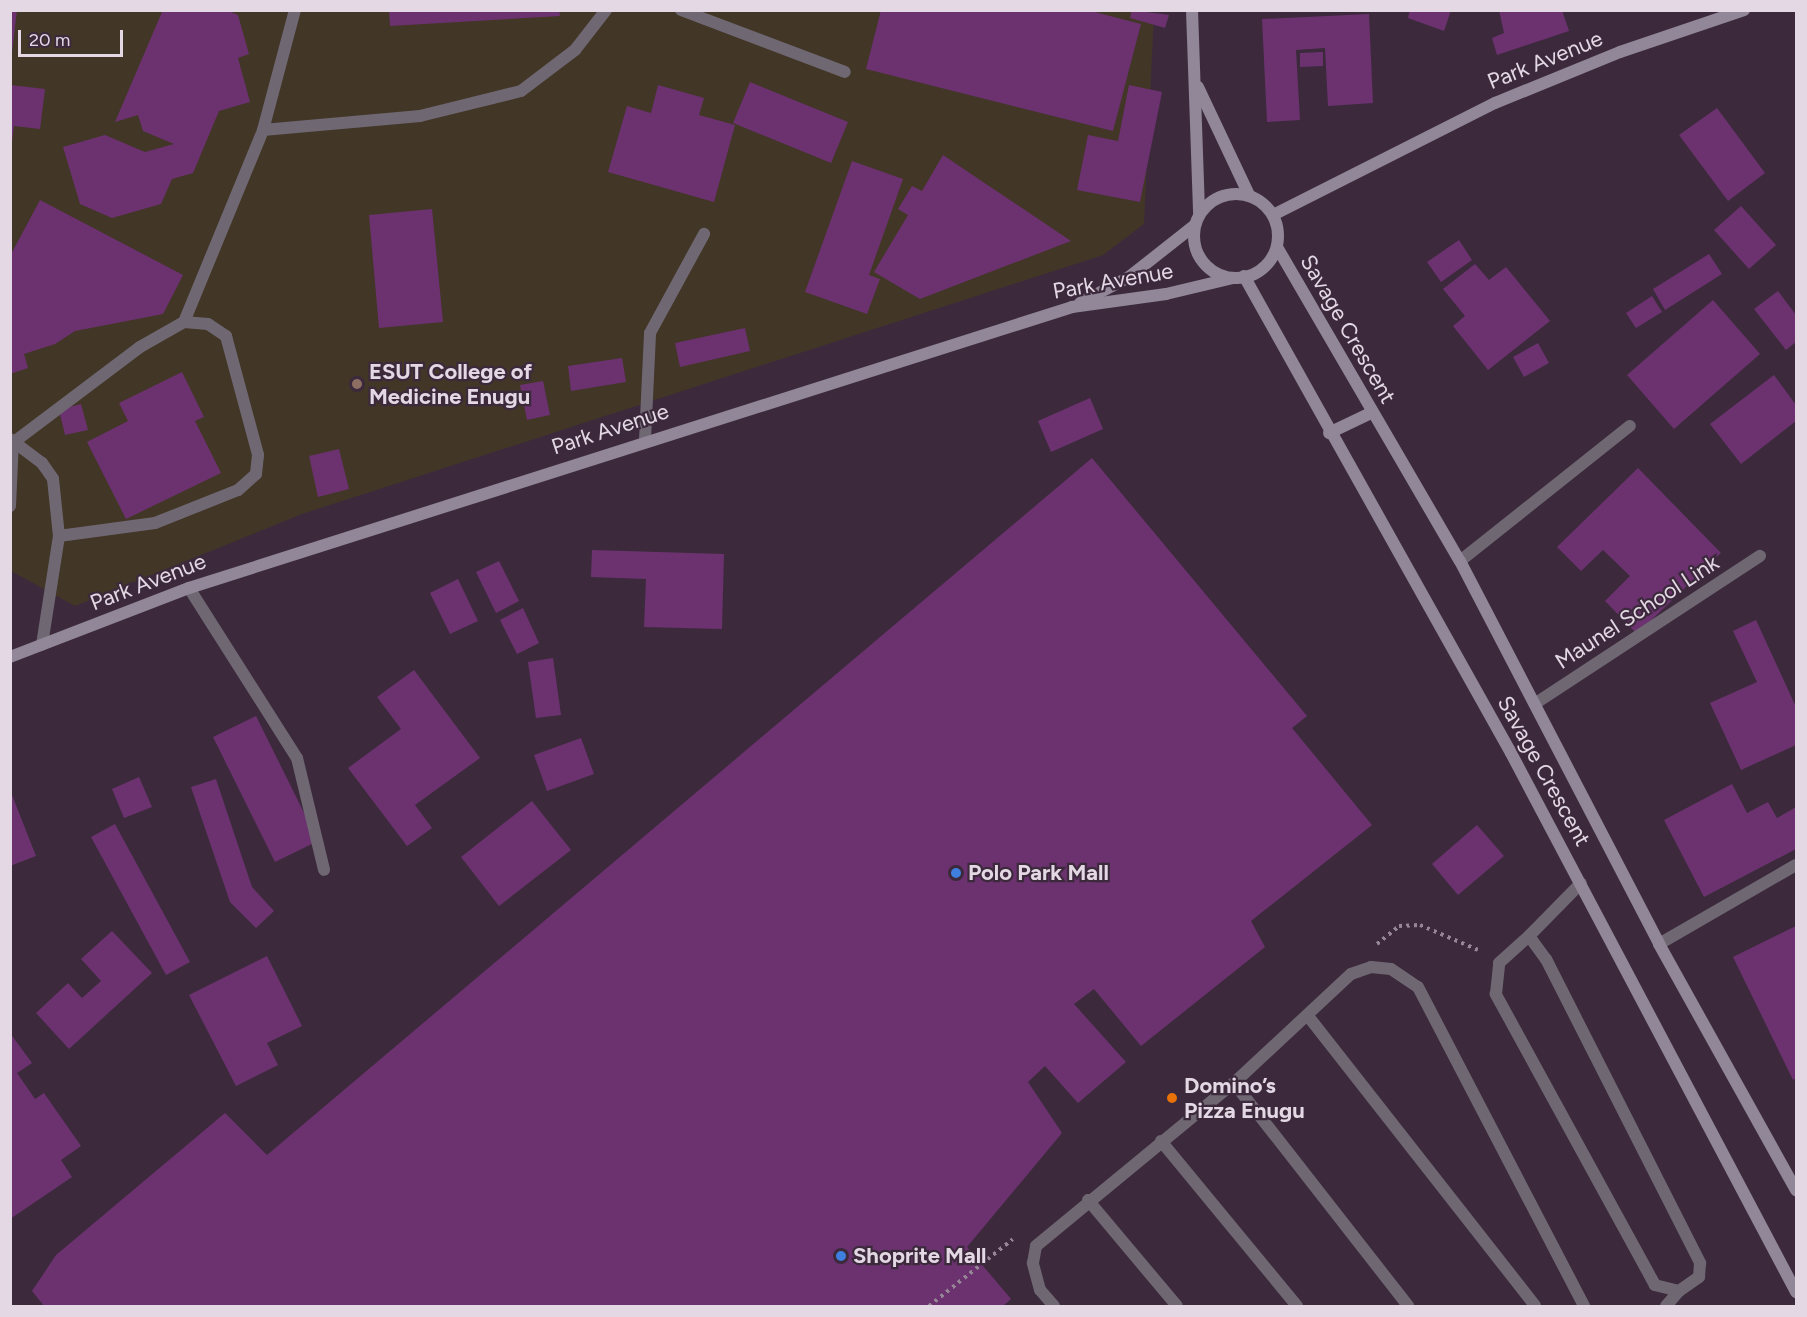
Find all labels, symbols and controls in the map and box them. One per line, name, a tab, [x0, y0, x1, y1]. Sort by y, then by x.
scale bar	[21, 18, 126, 56]
street label: Park Avenue	[1484, 25, 1606, 95]
text: 20 m	[29, 29, 70, 51]
street label: Savage Crescent	[1295, 250, 1401, 408]
street label: Park Avenue	[1051, 257, 1175, 305]
place label: ESUT College of Medicine Enugu	[369, 358, 532, 410]
marker: ESUT College of Medicine Enugu	[350, 377, 364, 391]
street label: Park Avenue	[548, 398, 672, 460]
street label: Park Avenue	[86, 548, 210, 616]
street label: Maunel School Link	[1550, 549, 1724, 675]
street label: Savage Crescent	[1492, 691, 1596, 851]
place label: Polo Park Mall	[968, 860, 1109, 886]
marker: Polo Park Mall	[949, 866, 963, 880]
place label: Domino’s Pizza Enugu	[1184, 1072, 1305, 1124]
marker: Domino’s Pizza Enugu	[1165, 1091, 1179, 1105]
place label: Shoprite Mall	[853, 1243, 986, 1269]
marker: Shoprite Mall	[834, 1249, 848, 1263]

